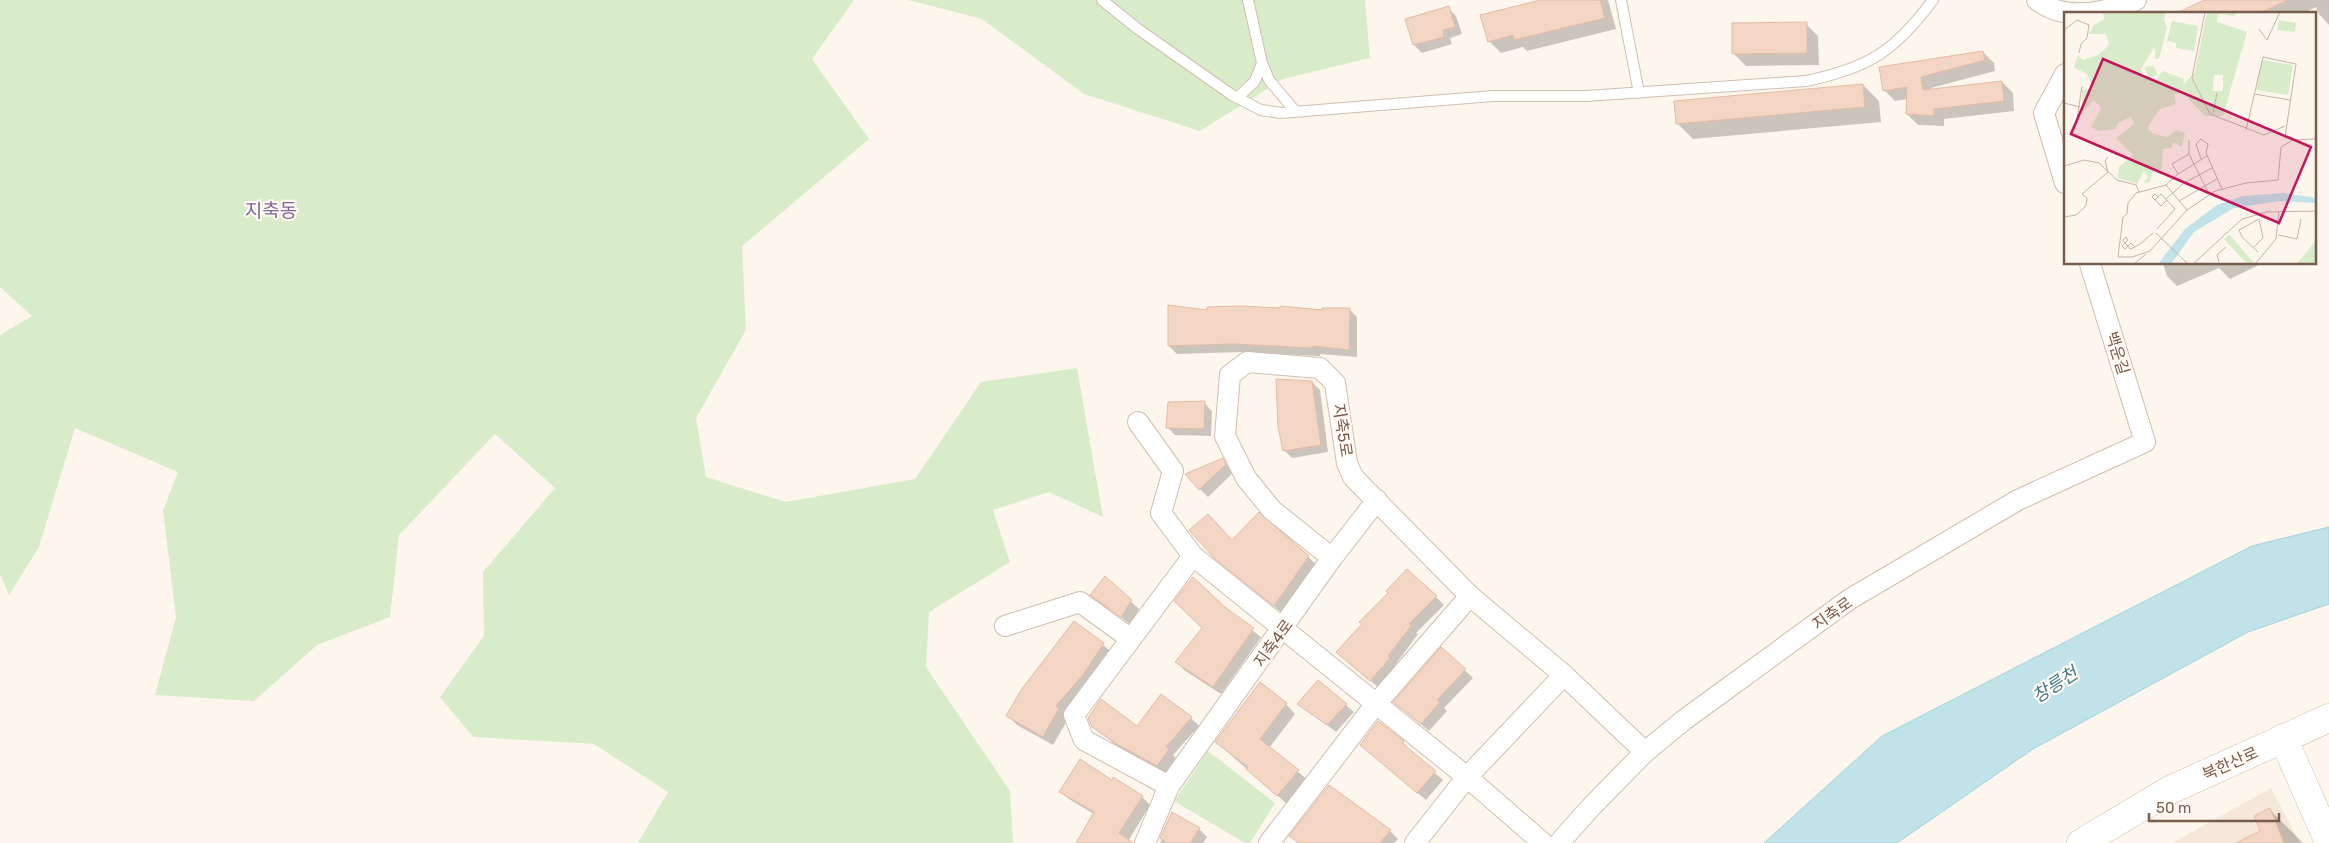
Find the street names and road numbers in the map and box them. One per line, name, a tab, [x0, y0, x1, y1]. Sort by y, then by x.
street label: 백운길	[2102, 329, 2133, 377]
street label: 지축5로	[1329, 402, 1356, 458]
street label: 지축로	[1809, 593, 1856, 634]
street label: 지축4로	[1250, 616, 1297, 671]
street label: 북한산로	[2199, 743, 2261, 784]

